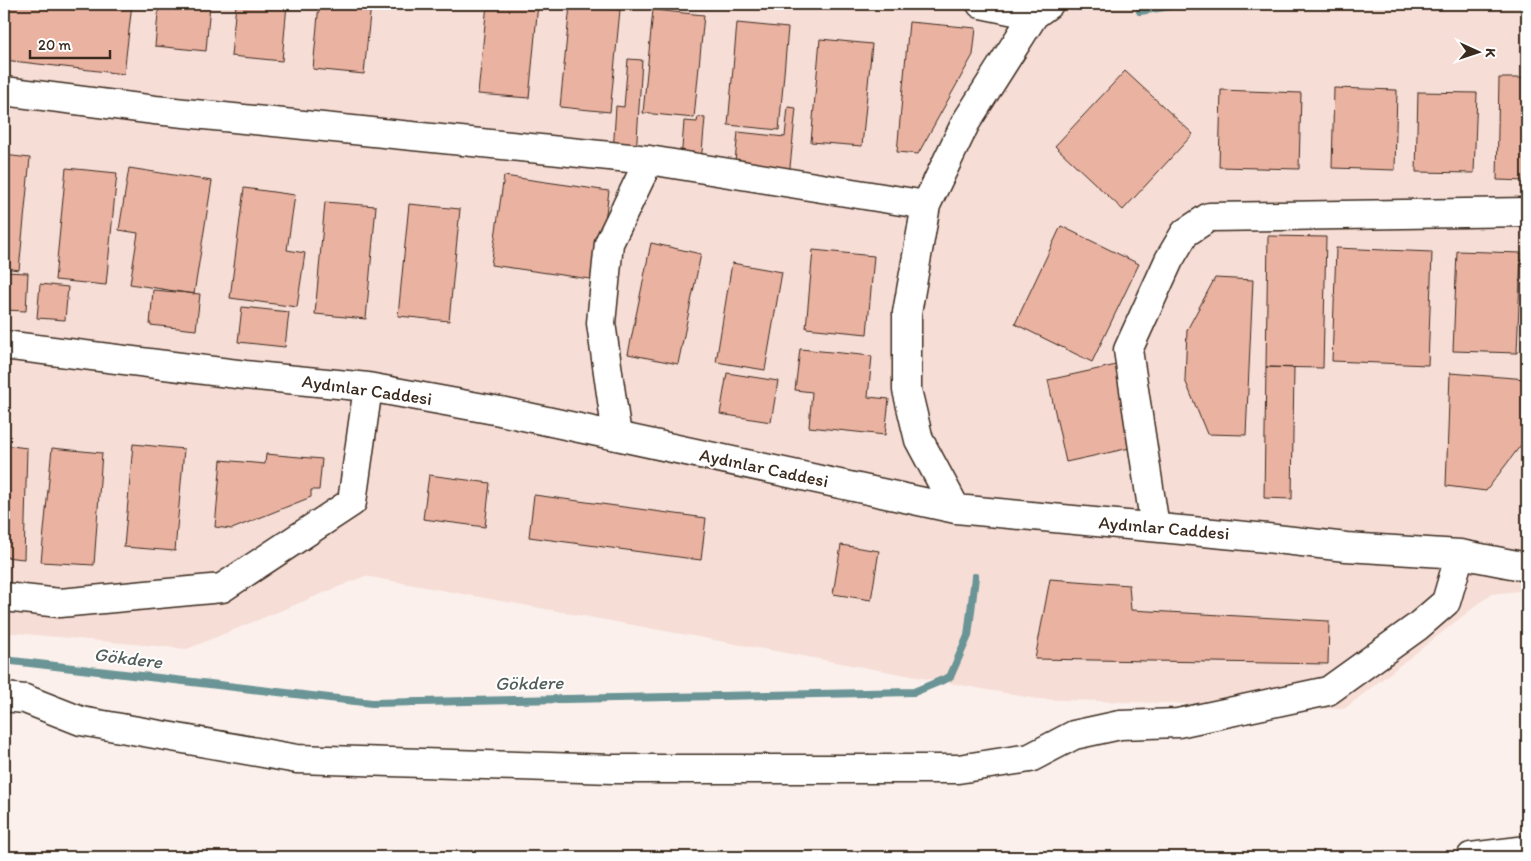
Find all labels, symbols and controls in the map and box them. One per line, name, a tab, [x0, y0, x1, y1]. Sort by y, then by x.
scale bar	[30, 28, 110, 60]
north arrow	[1454, 28, 1504, 78]
text: 20 m	[38, 36, 72, 54]
text: K	[1482, 48, 1499, 59]
street label: Aydınlar Caddesi	[301, 370, 433, 410]
street label: Aydınlar Caddesi	[698, 444, 830, 492]
street label: Aydınlar Caddesi	[1098, 511, 1230, 545]
water label: Gökdere	[93, 642, 164, 674]
water label: Gökdere	[495, 671, 564, 695]

